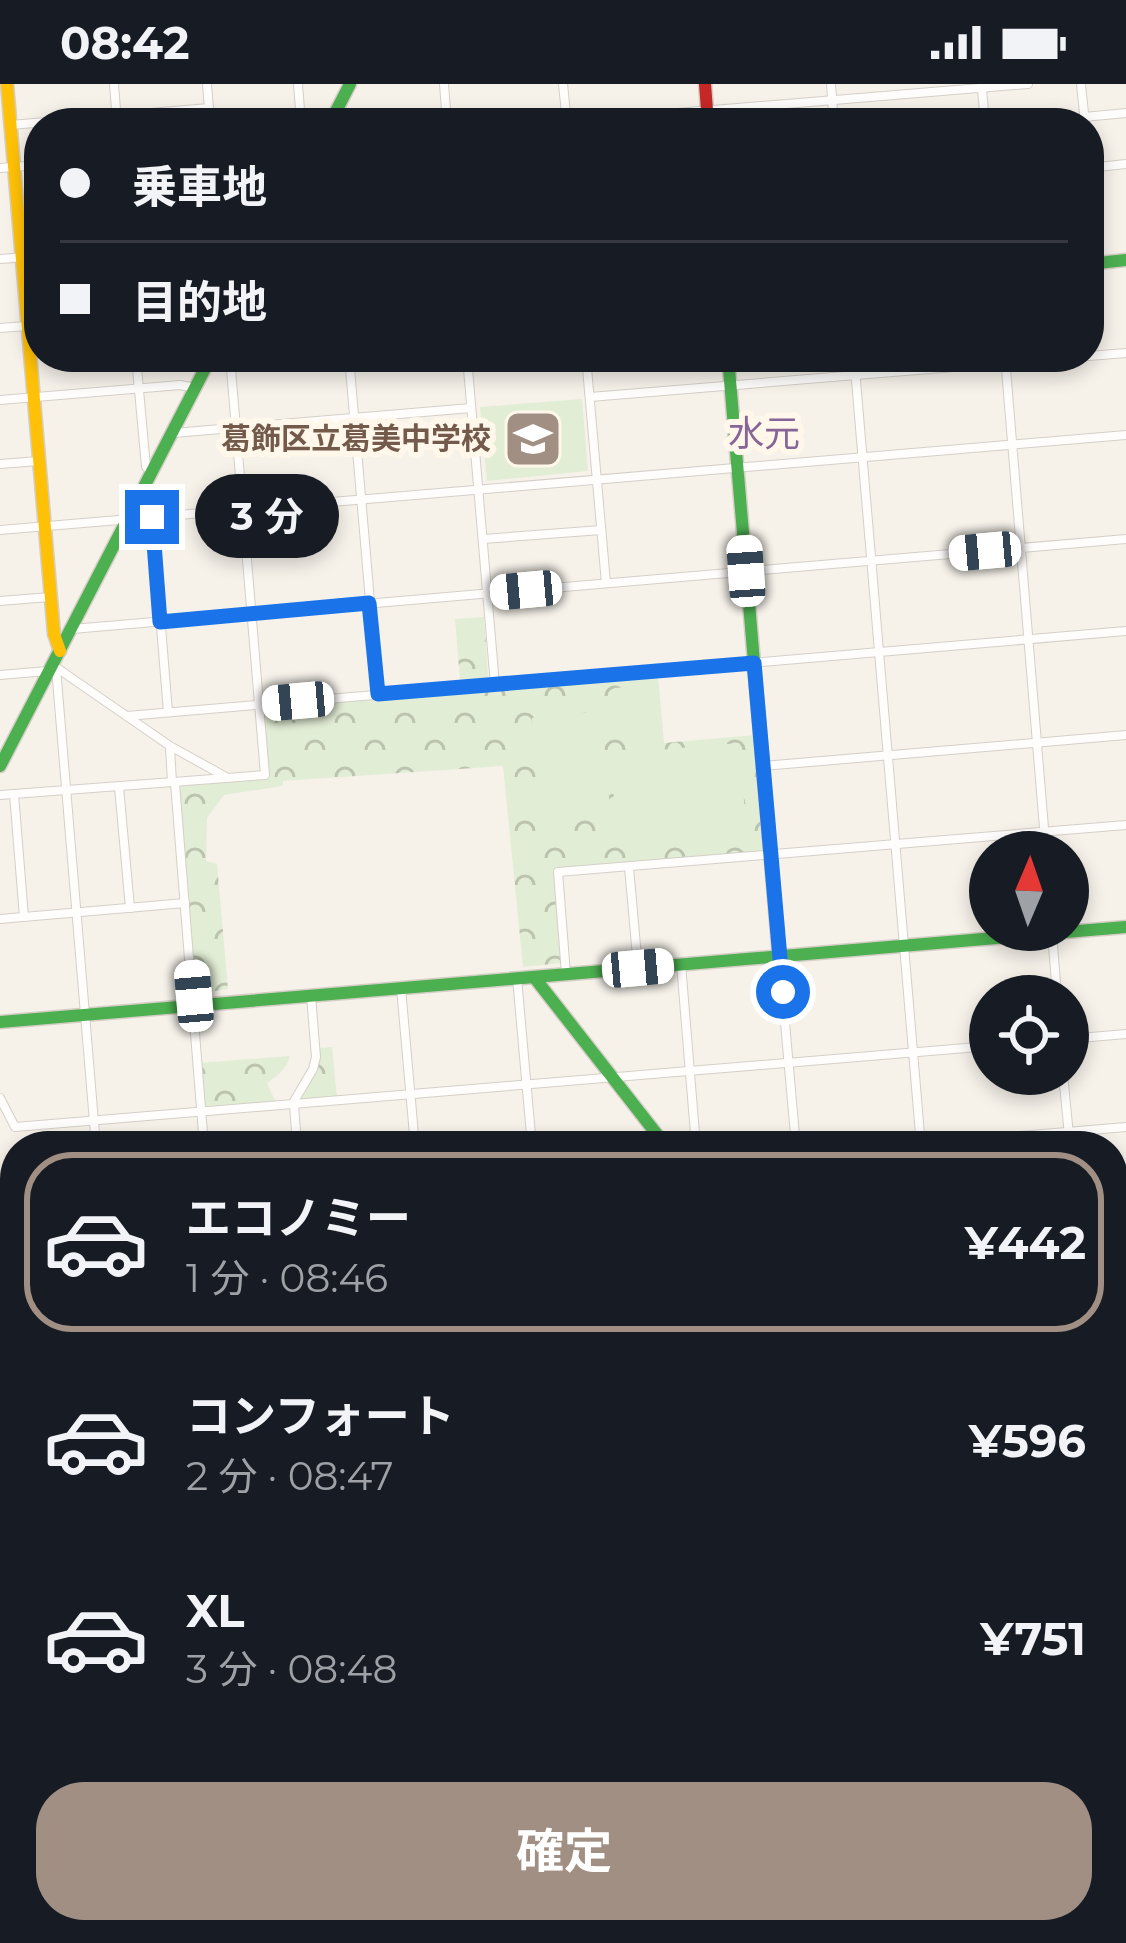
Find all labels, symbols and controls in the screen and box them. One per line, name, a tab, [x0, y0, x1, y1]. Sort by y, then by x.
text: 08:42	[60, 15, 190, 70]
text: 乗車地	[132, 159, 267, 214]
text: 目的地	[132, 274, 267, 329]
school or university icon: 葛飾区立葛美中学校	[502, 408, 564, 470]
district label: 水元	[728, 411, 800, 455]
place label: 葛飾区立葛美中学校	[221, 420, 491, 457]
callout: 3 分	[194, 475, 338, 559]
route end	[125, 490, 179, 544]
text: 3 分	[230, 492, 304, 540]
car	[948, 530, 1022, 572]
car	[726, 534, 766, 608]
car	[489, 569, 563, 611]
car	[261, 680, 335, 722]
north arrow	[969, 831, 1089, 951]
map controls	[969, 831, 1089, 1095]
car	[601, 947, 675, 989]
car	[173, 959, 215, 1033]
route start	[756, 965, 810, 1019]
button: locate	[969, 975, 1089, 1095]
icon: car	[42, 1188, 150, 1296]
text: エコノミー	[186, 1190, 411, 1245]
text: ¥442	[965, 1215, 1086, 1270]
text: 1 分 · 08:46	[186, 1254, 388, 1302]
icon: car	[42, 1386, 150, 1494]
text: コンフォート	[186, 1388, 455, 1443]
text: ¥596	[969, 1413, 1086, 1468]
text: 2 分 · 08:47	[186, 1452, 393, 1500]
text: XL	[186, 1583, 244, 1638]
icon: car	[42, 1584, 150, 1692]
text: ¥751	[980, 1611, 1086, 1666]
text: 3 分 · 08:48	[186, 1645, 398, 1693]
button: 確定	[36, 1782, 1092, 1920]

